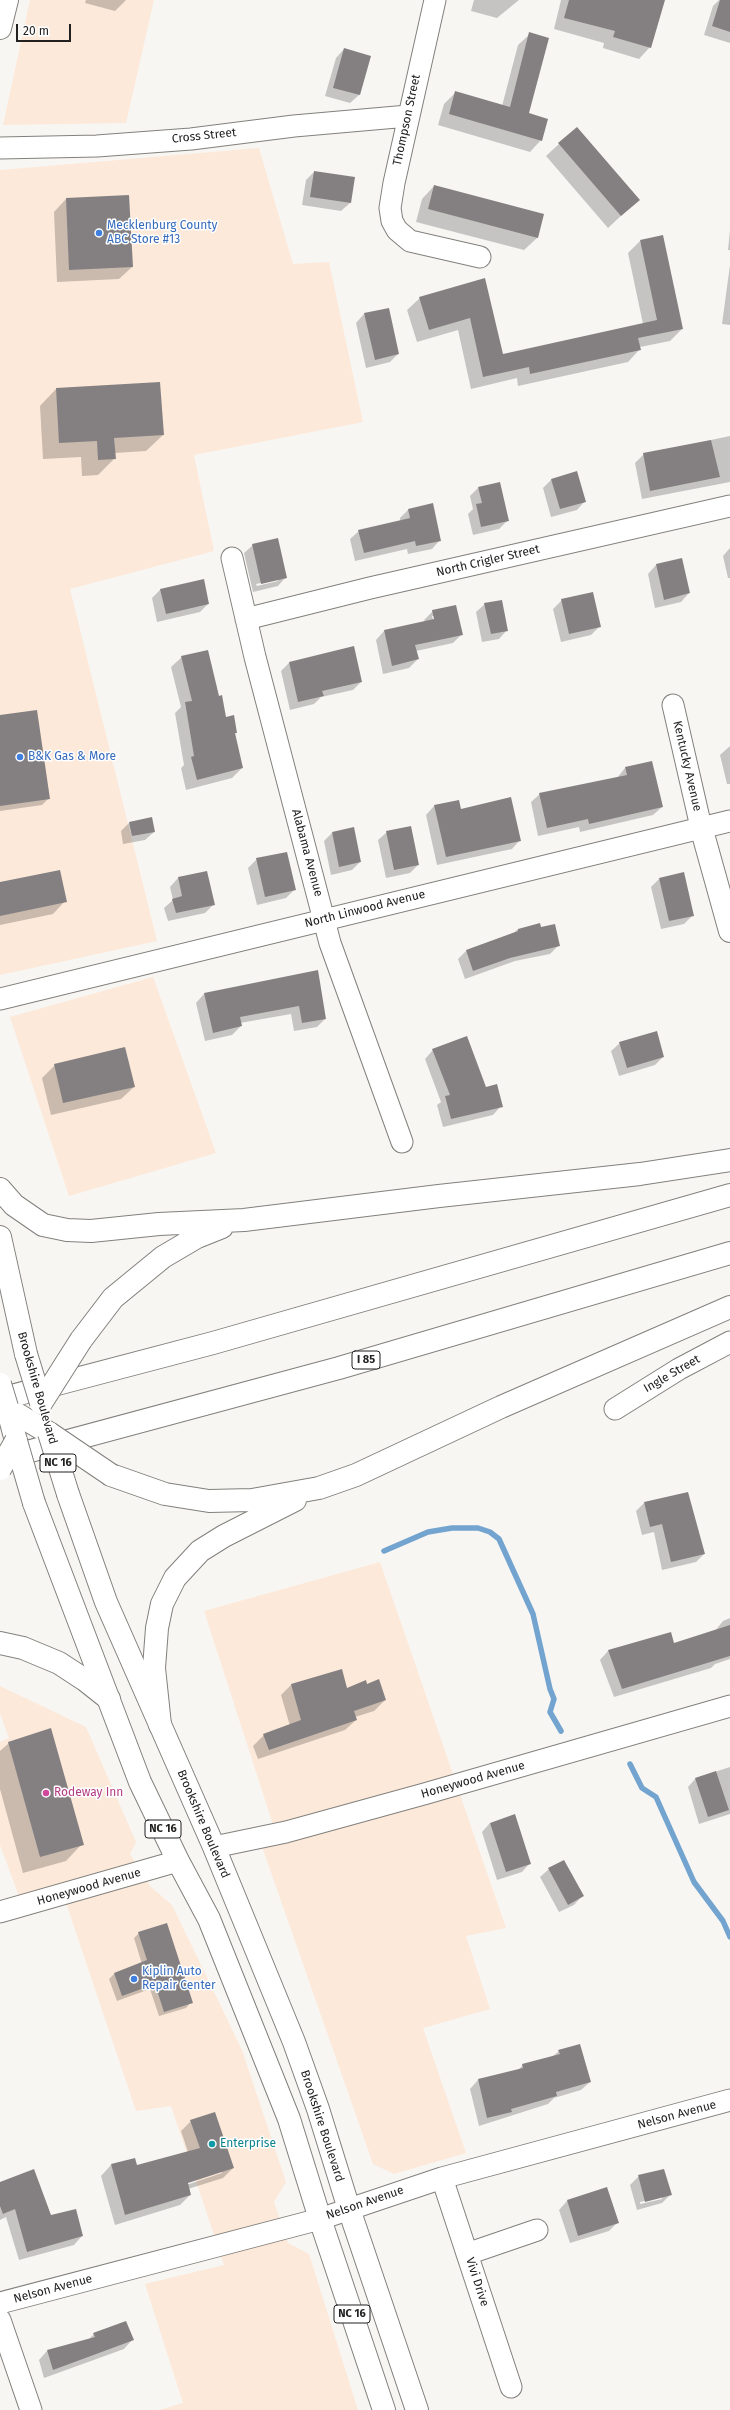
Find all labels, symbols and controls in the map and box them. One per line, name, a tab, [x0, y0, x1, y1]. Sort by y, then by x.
scale bar	[18, 16, 73, 42]
text: 20 m	[23, 24, 49, 38]
street label: Thompson Street	[390, 73, 424, 167]
street label: Cross Street	[171, 125, 237, 147]
place label: Mecklenburg County ABC Store #13	[107, 219, 217, 247]
marker: Mecklenburg County ABC Store #13	[94, 228, 104, 238]
street label: North Crigler Street	[435, 542, 541, 580]
street label: Kentucky Avenue	[670, 719, 704, 813]
place label: B&K Gas & More	[28, 750, 116, 764]
marker: B&K Gas & More	[15, 752, 25, 762]
street label: Alabama Avenue	[288, 808, 326, 898]
street label: North Linwood Avenue	[303, 887, 427, 931]
street label: Brookshire Boulevard	[14, 1330, 60, 1446]
road number: I 85	[352, 1351, 380, 1369]
street label: Ingle Street	[641, 1352, 703, 1396]
road number: NC 16	[40, 1454, 76, 1472]
street label: Honeywood Avenue	[419, 1758, 527, 1802]
street label: Brookshire Boulevard	[174, 1768, 232, 1880]
place label: Rodeway Inn	[54, 1786, 123, 1800]
marker: Rodeway Inn	[41, 1788, 51, 1798]
road number: NC 16	[145, 1820, 181, 1838]
street label: Honeywood Avenue	[35, 1865, 143, 1909]
place label: Kiplin Auto Repair Center	[142, 1965, 216, 1993]
marker: Kiplin Auto Repair Center	[129, 1974, 139, 1984]
street label: Brookshire Boulevard	[297, 2068, 347, 2184]
street label: Nelson Avenue	[636, 2098, 718, 2132]
place label: Enterprise	[220, 2137, 276, 2151]
marker: Enterprise	[207, 2139, 217, 2149]
street label: Nelson Avenue	[324, 2183, 406, 2223]
street label: Vivi Drive	[462, 2256, 492, 2308]
street label: Nelson Avenue	[12, 2272, 94, 2306]
road number: NC 16	[334, 2305, 370, 2323]

